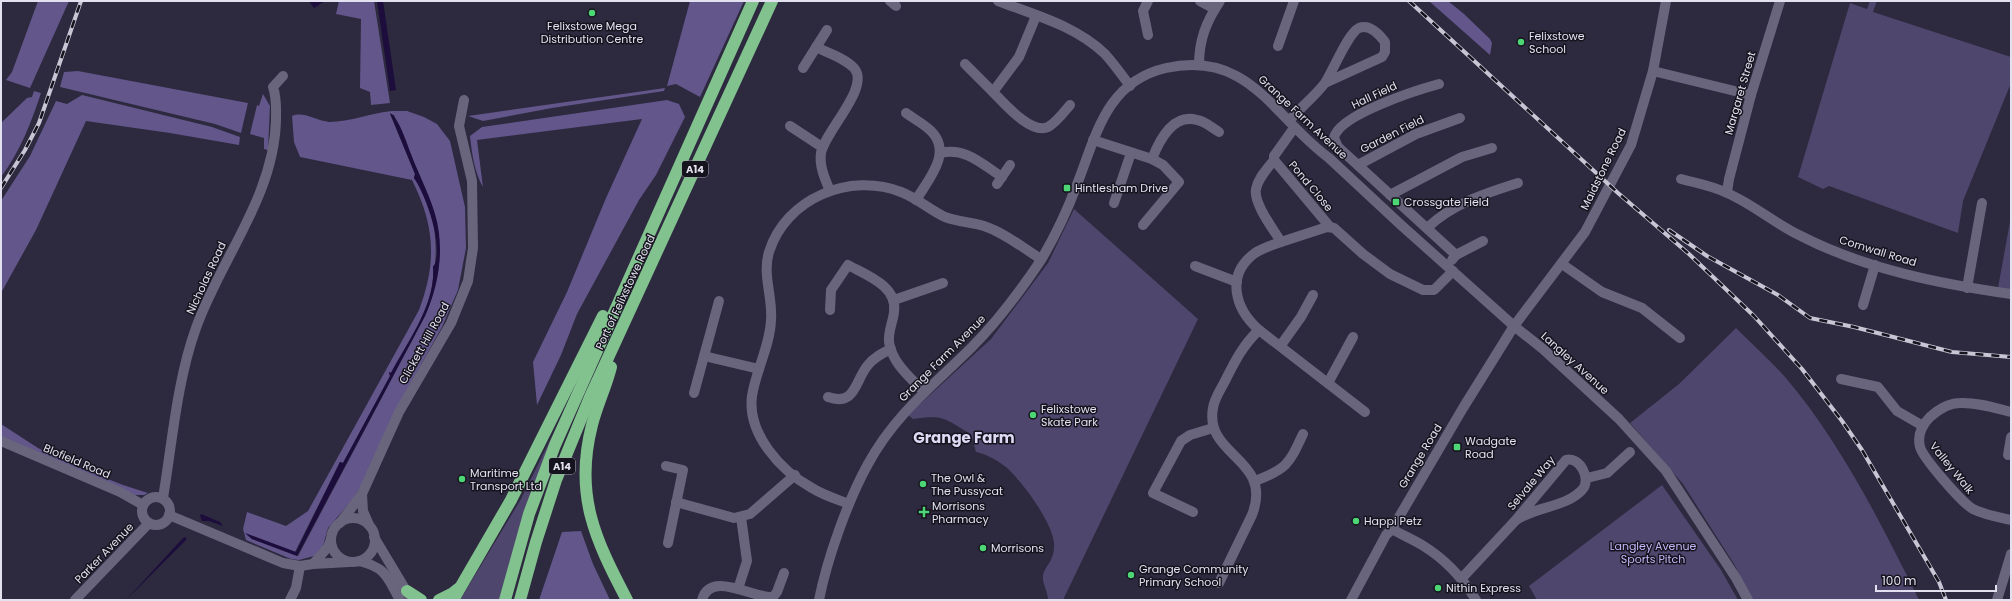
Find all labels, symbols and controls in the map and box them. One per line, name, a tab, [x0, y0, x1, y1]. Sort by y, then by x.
marker: Felixstowe Mega Distribution Centre	[587, 8, 597, 18]
place label: Felixstowe Mega Distribution Centre	[541, 18, 643, 47]
place label: Felixstowe School	[1529, 28, 1585, 57]
marker: Felixstowe School	[1516, 37, 1526, 47]
street label: Margaret Street	[1720, 49, 1760, 137]
street label: Grange Farm Avenue	[1255, 71, 1351, 163]
street label: Hall Field	[1349, 77, 1399, 113]
street label: Garden Field	[1357, 111, 1427, 157]
street label: Maidstone Road	[1576, 125, 1630, 213]
street label: Pond Close	[1285, 157, 1337, 215]
road number: A14	[682, 161, 708, 177]
place label: Hintlesham Drive	[1075, 180, 1168, 196]
marker: Hintlesham Drive	[1062, 183, 1072, 193]
place label: Crossgate Field	[1404, 194, 1489, 210]
marker: Crossgate Field	[1391, 197, 1401, 207]
street label: Port of Felixstowe Road	[591, 232, 659, 352]
street label: Cornwall Road	[1837, 232, 1919, 270]
street label: Nicholas Road	[182, 239, 230, 317]
street label: Clickett Hill Road	[395, 299, 453, 387]
street label: Grange Farm Avenue	[895, 311, 989, 405]
street label: Langley Avenue	[1537, 328, 1613, 398]
place label: Felixstowe Skate Park	[1041, 401, 1098, 430]
marker: Felixstowe Skate Park	[1028, 410, 1038, 420]
street label: Grange Road	[1394, 421, 1446, 491]
district label: Grange Farm	[913, 427, 1015, 448]
place label: Wadgate Road	[1465, 433, 1516, 462]
street label: Valley Walk	[1926, 439, 1978, 498]
street label: Blofield Road	[41, 440, 113, 482]
marker: Wadgate Road	[1452, 442, 1462, 452]
street label: Selvale Way	[1504, 452, 1559, 514]
road number: A14	[549, 458, 575, 474]
place label: Maritime Transport Ltd	[470, 465, 542, 494]
place label: The Owl & The Pussycat	[931, 470, 1003, 499]
marker: Maritime Transport Ltd	[457, 474, 467, 484]
marker: The Owl & The Pussycat	[918, 479, 928, 489]
place label: Morrisons Pharmacy	[932, 498, 989, 527]
marker: Morrisons Pharmacy	[919, 507, 929, 517]
place label: Happi Petz	[1364, 513, 1422, 529]
marker: Happi Petz	[1351, 516, 1361, 526]
street label: Parker Avenue	[71, 519, 137, 587]
park label: Langley Avenue Sports Pitch	[1610, 538, 1696, 567]
place label: Morrisons	[991, 540, 1044, 556]
marker: Morrisons	[978, 543, 988, 553]
place label: Grange Community Primary School	[1139, 561, 1249, 590]
scale bar	[1876, 567, 1996, 593]
marker: Grange Community Primary School	[1126, 570, 1136, 580]
text: 100 m	[1882, 572, 1916, 589]
place label: Nithin Express	[1446, 580, 1521, 596]
marker: Nithin Express	[1433, 583, 1443, 593]

